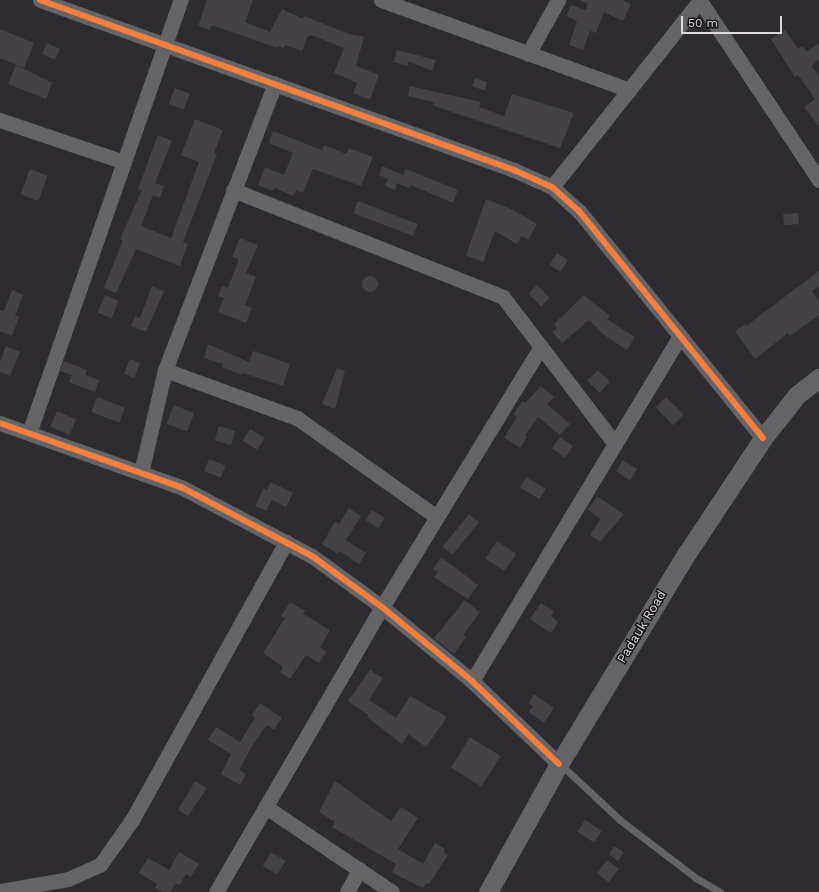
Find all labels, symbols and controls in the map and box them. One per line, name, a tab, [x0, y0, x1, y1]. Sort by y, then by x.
scale bar	[683, 8, 784, 34]
text: 50 m	[688, 16, 718, 30]
street label: Padauk Road	[614, 588, 670, 666]

